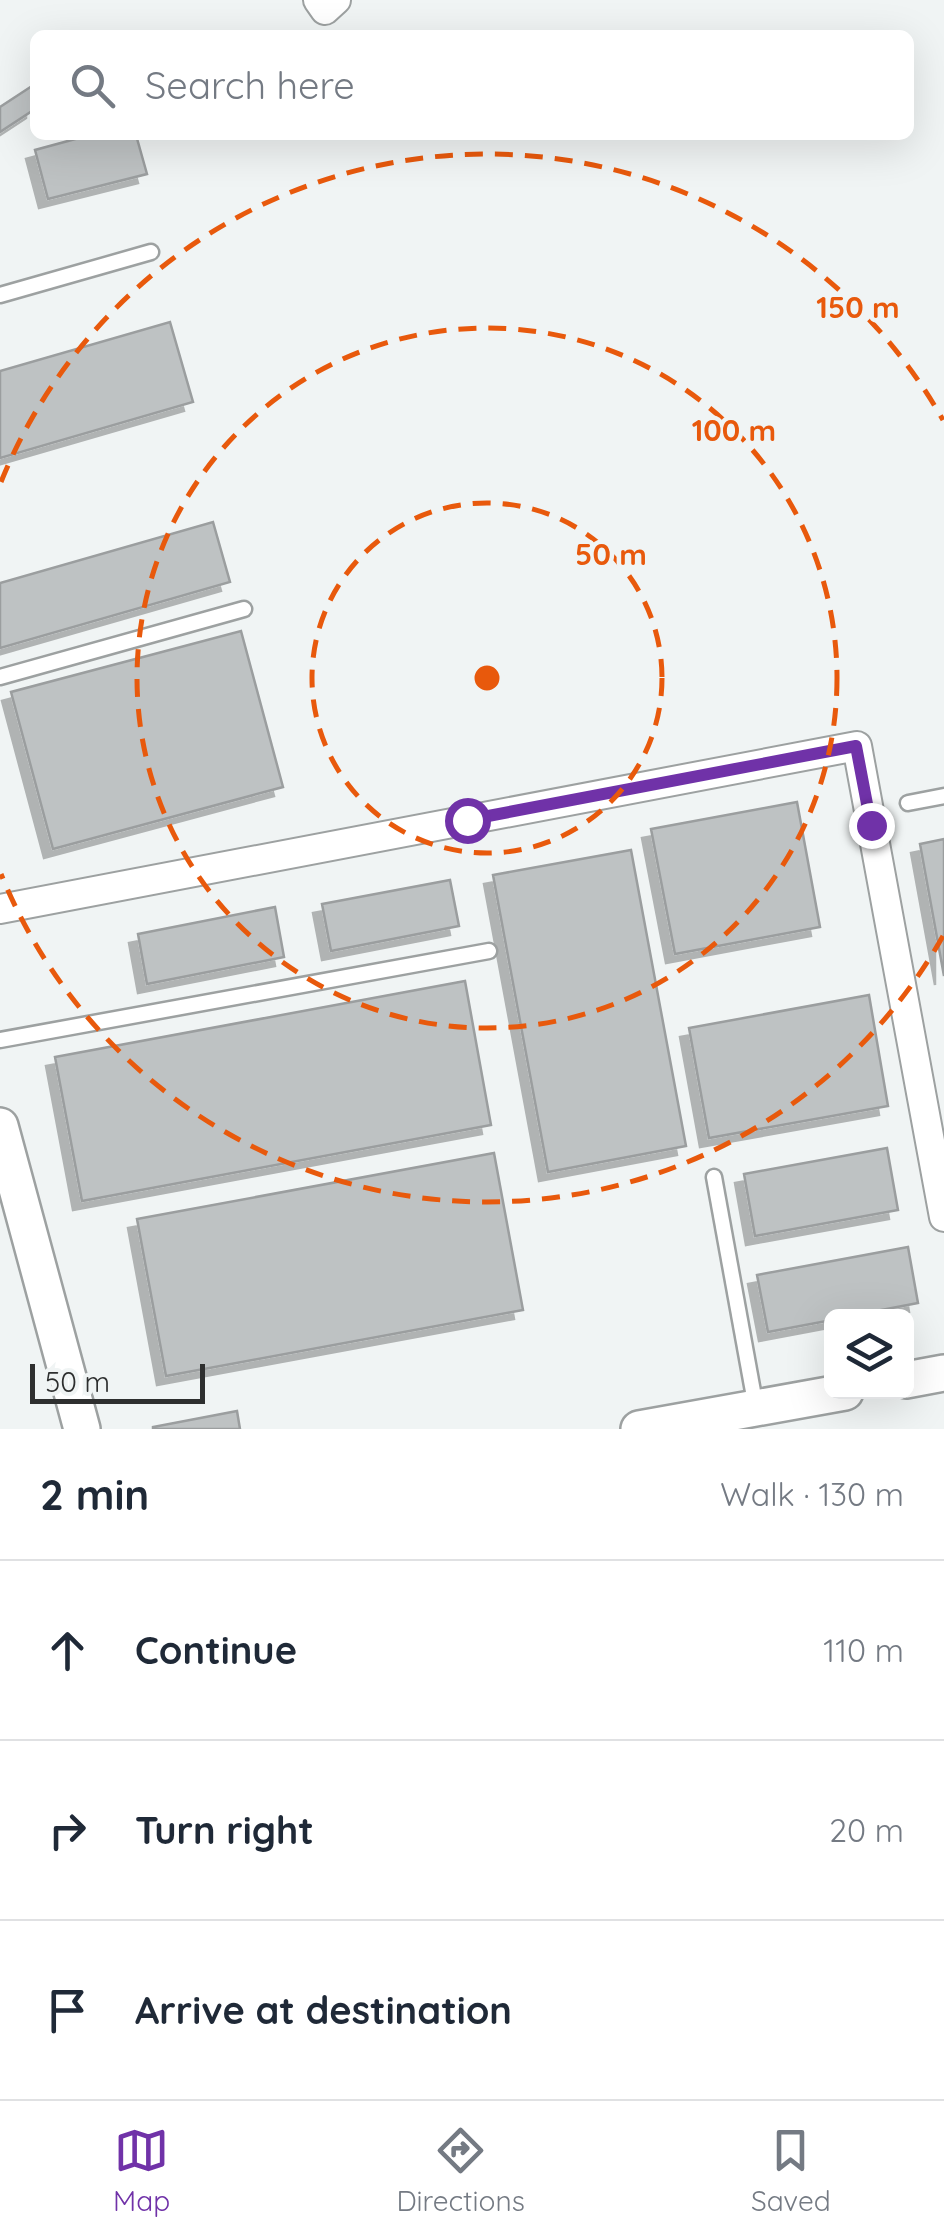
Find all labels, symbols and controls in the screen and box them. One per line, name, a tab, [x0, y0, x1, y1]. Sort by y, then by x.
search box	[30, 30, 914, 140]
icon: search	[65, 58, 120, 113]
text: Search here	[145, 61, 355, 109]
text: 150 m	[816, 288, 900, 326]
text: 100 m	[692, 411, 776, 449]
text: 50 m	[575, 535, 647, 573]
centre of rings	[469, 660, 505, 696]
route start	[445, 798, 491, 844]
route end	[849, 803, 895, 849]
map controls	[824, 1309, 914, 1399]
button: layers	[824, 1309, 914, 1399]
scale bar	[30, 1359, 205, 1404]
text: 50 m	[45, 1364, 110, 1399]
text: 2 min	[40, 1468, 149, 1521]
text: Walk · 130 m	[720, 1474, 904, 1514]
icon: ahead	[40, 1623, 95, 1678]
text: Continue	[135, 1626, 297, 1674]
text: 110 m	[823, 1630, 904, 1670]
icon: right	[40, 1803, 95, 1858]
text: Turn right	[135, 1806, 314, 1854]
text: 20 m	[829, 1810, 904, 1850]
icon: arrive	[40, 1983, 95, 2038]
text: Arrive at destination	[135, 1986, 512, 2034]
tab: Map	[113, 2123, 170, 2218]
tab: Directions	[396, 2123, 525, 2218]
tab: Saved	[751, 2123, 831, 2218]

